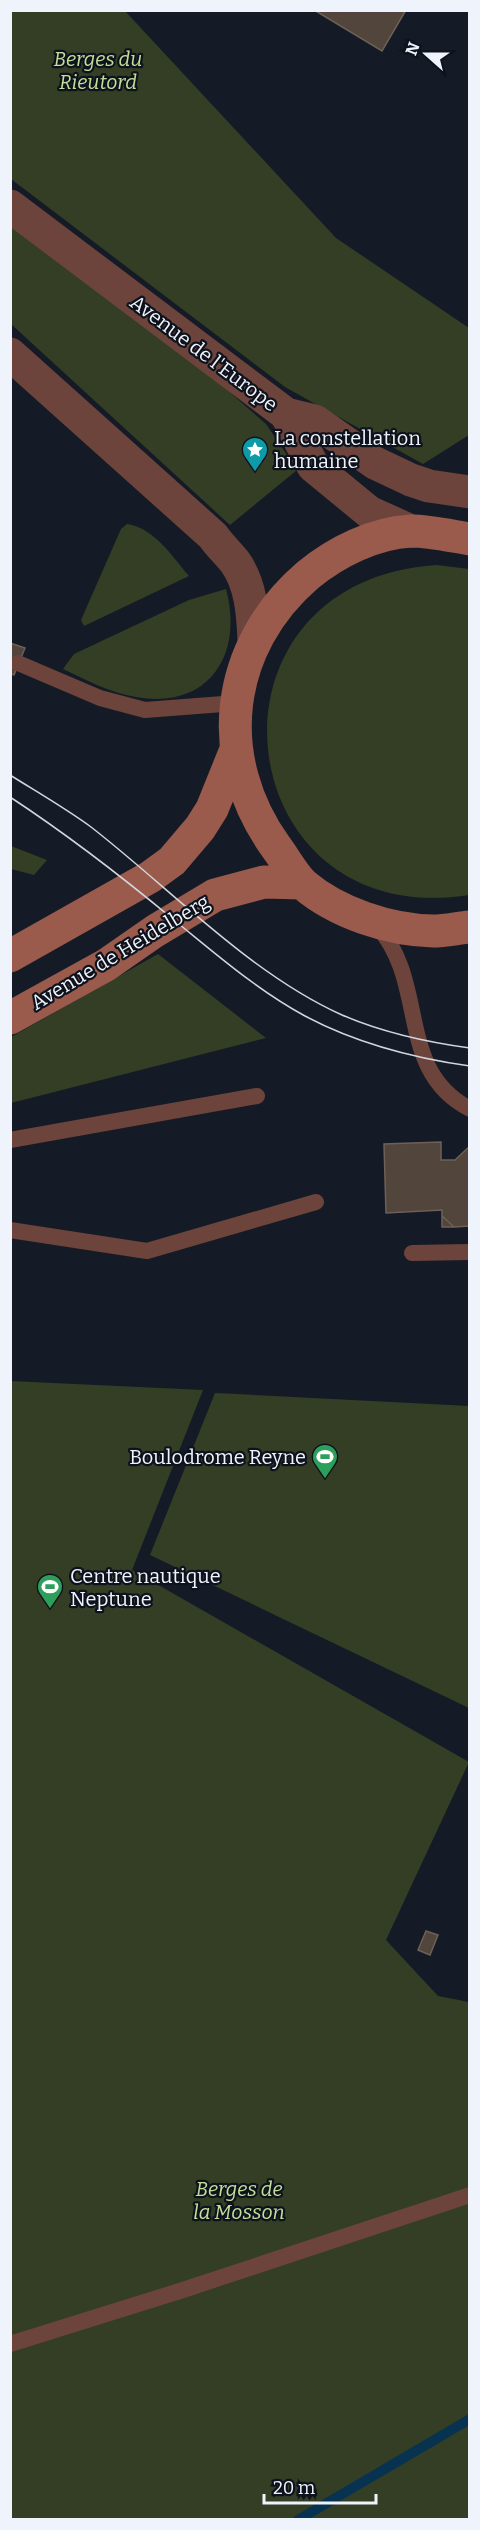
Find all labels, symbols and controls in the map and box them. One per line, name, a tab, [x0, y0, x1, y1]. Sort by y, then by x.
north arrow	[396, 24, 456, 84]
text: N	[401, 40, 424, 58]
park label: Berges du Rieutord	[54, 47, 142, 94]
street label: Avenue de l'Europe	[126, 290, 282, 416]
place label: La constellation humaine	[274, 426, 421, 473]
place icon: La constellation humaine	[240, 435, 270, 473]
street label: Avenue de Heidelberg	[26, 889, 214, 1015]
sports icon: Boulodrome Reyne	[310, 1442, 340, 1480]
place label: Boulodrome Reyne	[129, 1445, 306, 1469]
place label: Centre nautique Neptune	[70, 1564, 221, 1611]
sports icon: Centre nautique Neptune	[35, 1572, 65, 1610]
park label: Berges de la Mosson	[193, 2177, 285, 2224]
scale bar	[264, 2467, 376, 2505]
text: 20 m	[273, 2477, 315, 2499]

